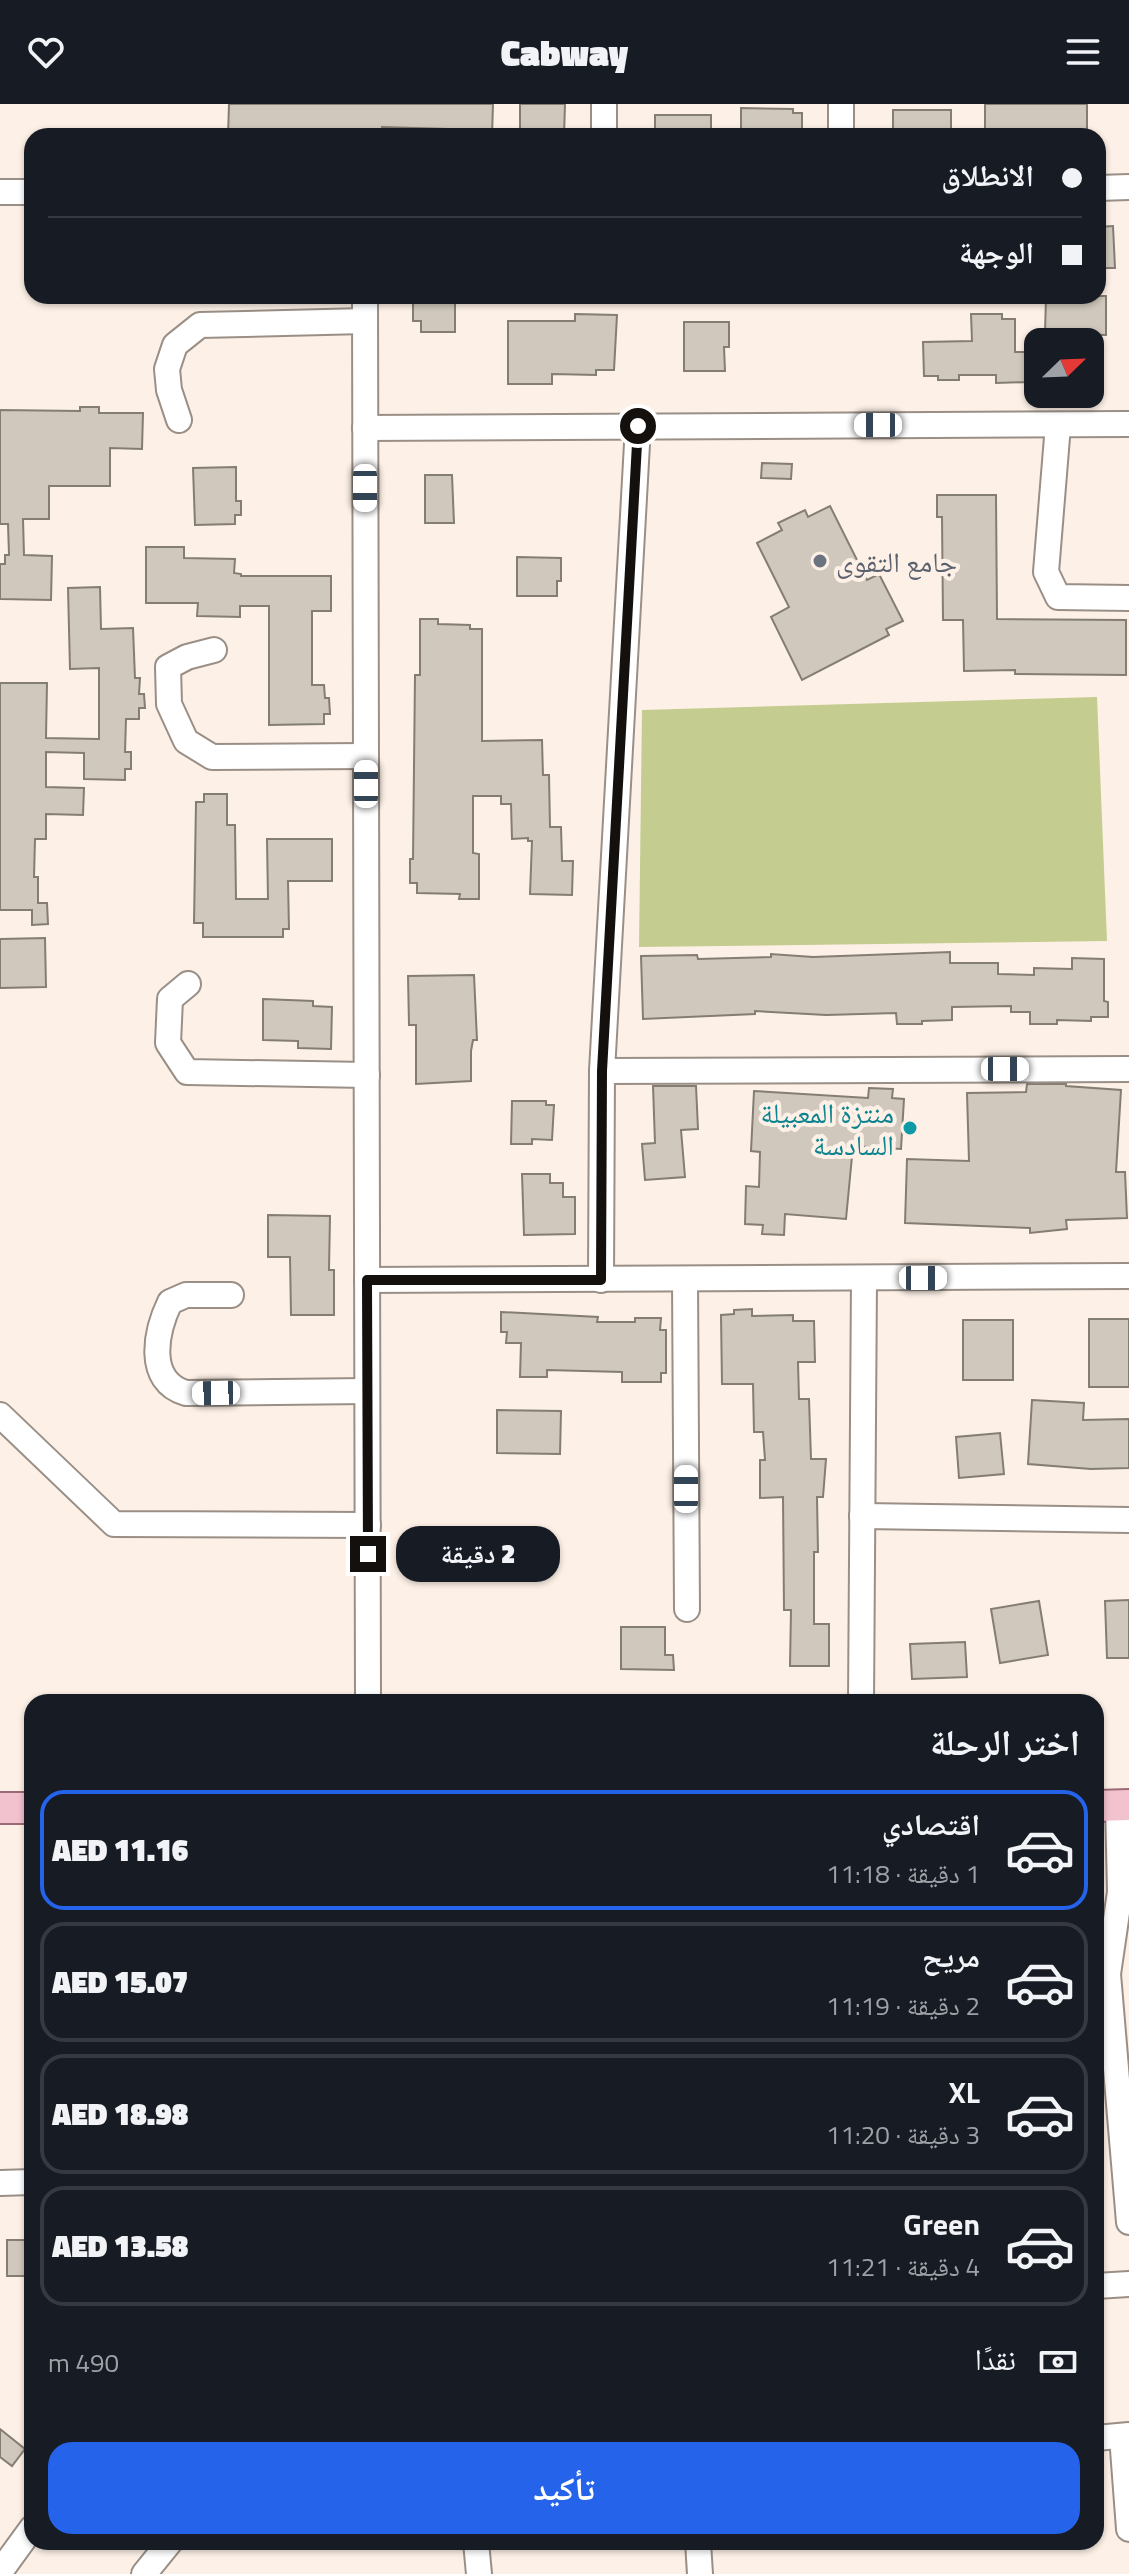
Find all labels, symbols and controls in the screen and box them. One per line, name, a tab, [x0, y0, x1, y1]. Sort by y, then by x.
text: Cabway	[501, 25, 628, 80]
icon: heart	[24, 30, 68, 74]
icon: menu	[1061, 30, 1105, 74]
text: الانطلاق	[941, 152, 1034, 198]
text: الوجهة	[959, 229, 1034, 275]
north arrow	[1024, 328, 1104, 408]
map controls	[1024, 328, 1104, 408]
route start	[620, 408, 656, 444]
car	[854, 413, 902, 437]
car	[353, 464, 377, 512]
place label: جامع التقوى	[836, 540, 957, 583]
marker: جامع التقوى	[811, 552, 829, 570]
car	[354, 760, 378, 808]
car	[981, 1057, 1029, 1081]
place label: منتزة المعبيلة السادسة	[761, 1091, 894, 1166]
marker: منتزة المعبيلة السادسة	[901, 1119, 919, 1137]
car	[899, 1266, 947, 1290]
car	[192, 1381, 240, 1405]
car	[674, 1465, 698, 1513]
callout: 2 دقيقة	[396, 1526, 560, 1582]
text: 2 دقيقة	[441, 1534, 515, 1573]
route end	[350, 1536, 386, 1572]
text: اختر الرحلة	[930, 1714, 1080, 1769]
text: اقتصادي	[882, 1801, 980, 1847]
icon: car	[1004, 1814, 1076, 1886]
text: AED 11.16	[52, 1827, 188, 1873]
text: 1 دقيقة · 11:18	[826, 1854, 980, 1893]
text: مريح	[922, 1933, 980, 1979]
icon: car	[1004, 1946, 1076, 2018]
text: AED 15.07	[52, 1959, 188, 2005]
text: 2 دقيقة · 11:19	[826, 1986, 980, 2025]
text: XL	[949, 2069, 980, 2115]
icon: car	[1004, 2078, 1076, 2150]
text: AED 18.98	[52, 2091, 188, 2137]
text: 3 دقيقة · 11:20	[826, 2115, 980, 2154]
text: Green	[903, 2201, 980, 2247]
icon: car	[1004, 2210, 1076, 2282]
text: AED 13.58	[52, 2223, 188, 2269]
text: 4 دقيقة · 11:21	[826, 2247, 980, 2286]
text: نقدًا	[975, 2336, 1016, 2382]
icon: cash	[1036, 2340, 1080, 2384]
text: 490 m	[48, 2343, 119, 2382]
button: تأكيد	[48, 2442, 1080, 2534]

